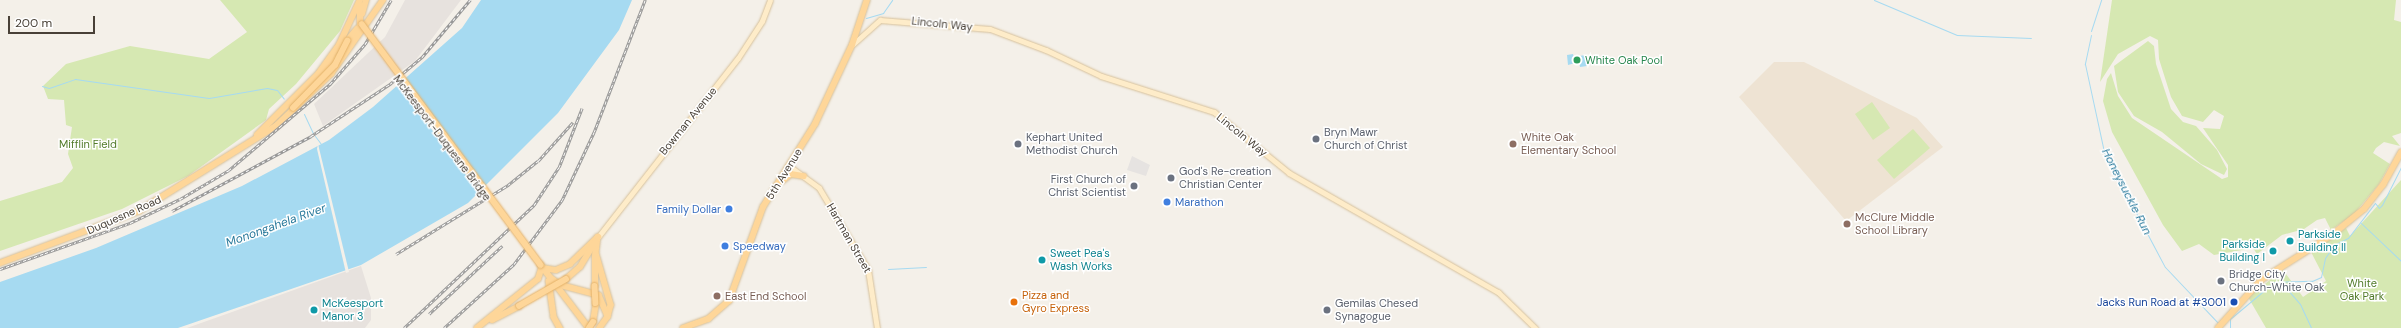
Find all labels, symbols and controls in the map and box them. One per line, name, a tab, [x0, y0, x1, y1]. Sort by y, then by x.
scale bar	[10, 8, 97, 34]
street label: Lincoln Way	[911, 14, 973, 34]
text: 200 m	[15, 15, 52, 31]
place label: White Oak Pool	[1585, 53, 1662, 67]
marker: White Oak Pool	[1572, 55, 1582, 65]
street label: McKeesport-Duquesne Bridge	[390, 72, 494, 204]
street label: Bowman Avenue	[657, 84, 719, 158]
street label: Lincoln Way	[1214, 111, 1270, 159]
place label: Bryn Mawr Church of Christ	[1324, 126, 1408, 152]
place label: Kephart United Methodist Church	[1026, 131, 1118, 157]
place label: White Oak Elementary School	[1521, 131, 1616, 157]
marker: Bryn Mawr Church of Christ	[1311, 134, 1321, 144]
park label: Mifflin Field	[59, 137, 117, 151]
marker: Kephart United Methodist Church	[1013, 139, 1023, 149]
marker: White Oak Elementary School	[1508, 139, 1518, 149]
street label: 5th Avenue	[763, 146, 805, 202]
water label: Honeysuckle Run	[2098, 146, 2154, 238]
place label: God's Re-creation Christian Center	[1179, 165, 1271, 191]
place label: First Church of Christ Scientist	[1048, 173, 1126, 199]
marker: God's Re-creation Christian Center	[1166, 173, 1176, 183]
marker: First Church of Christ Scientist	[1129, 181, 1139, 191]
street label: Duquesne Road	[85, 193, 163, 237]
place label: Marathon	[1175, 195, 1224, 209]
marker: Marathon	[1162, 197, 1172, 207]
water label: Monongahela River	[224, 201, 328, 251]
street label: Hartman Street	[824, 201, 874, 275]
place label: Family Dollar	[657, 202, 721, 216]
marker: Family Dollar	[724, 204, 734, 214]
place label: McClure Middle School Library	[1855, 211, 1935, 237]
marker: McClure Middle School Library	[1842, 219, 1852, 229]
place label: Parkside Building II	[2298, 228, 2346, 254]
marker: Parkside Building II	[2285, 236, 2295, 246]
place label: Parkside Building I	[2219, 238, 2265, 264]
place label: Speedway	[733, 239, 786, 253]
marker: Speedway	[720, 241, 730, 251]
marker: Parkside Building I	[2268, 246, 2278, 256]
place label: Sweet Pea's Wash Works	[1050, 247, 1112, 273]
marker: Sweet Pea's Wash Works	[1037, 255, 1047, 265]
place label: Bridge City Church-White Oak	[2229, 268, 2325, 294]
marker: Bridge City Church-White Oak	[2216, 276, 2226, 286]
park label: White Oak Park	[2340, 277, 2384, 303]
place label: East End School	[725, 289, 807, 303]
place label: Pizza and Gyro Express	[1022, 289, 1089, 315]
marker: East End School	[712, 291, 722, 301]
place label: Jacks Run Road at #3001	[2097, 295, 2226, 309]
place label: McKeesport Manor 3	[322, 297, 383, 323]
marker: Pizza and Gyro Express	[1009, 297, 1019, 307]
place label: Gemilas Chesed Synagogue	[1335, 297, 1418, 323]
marker: Jacks Run Road at #3001	[2229, 297, 2239, 307]
marker: McKeesport Manor 3	[309, 305, 319, 315]
marker: Gemilas Chesed Synagogue	[1322, 305, 1332, 315]

